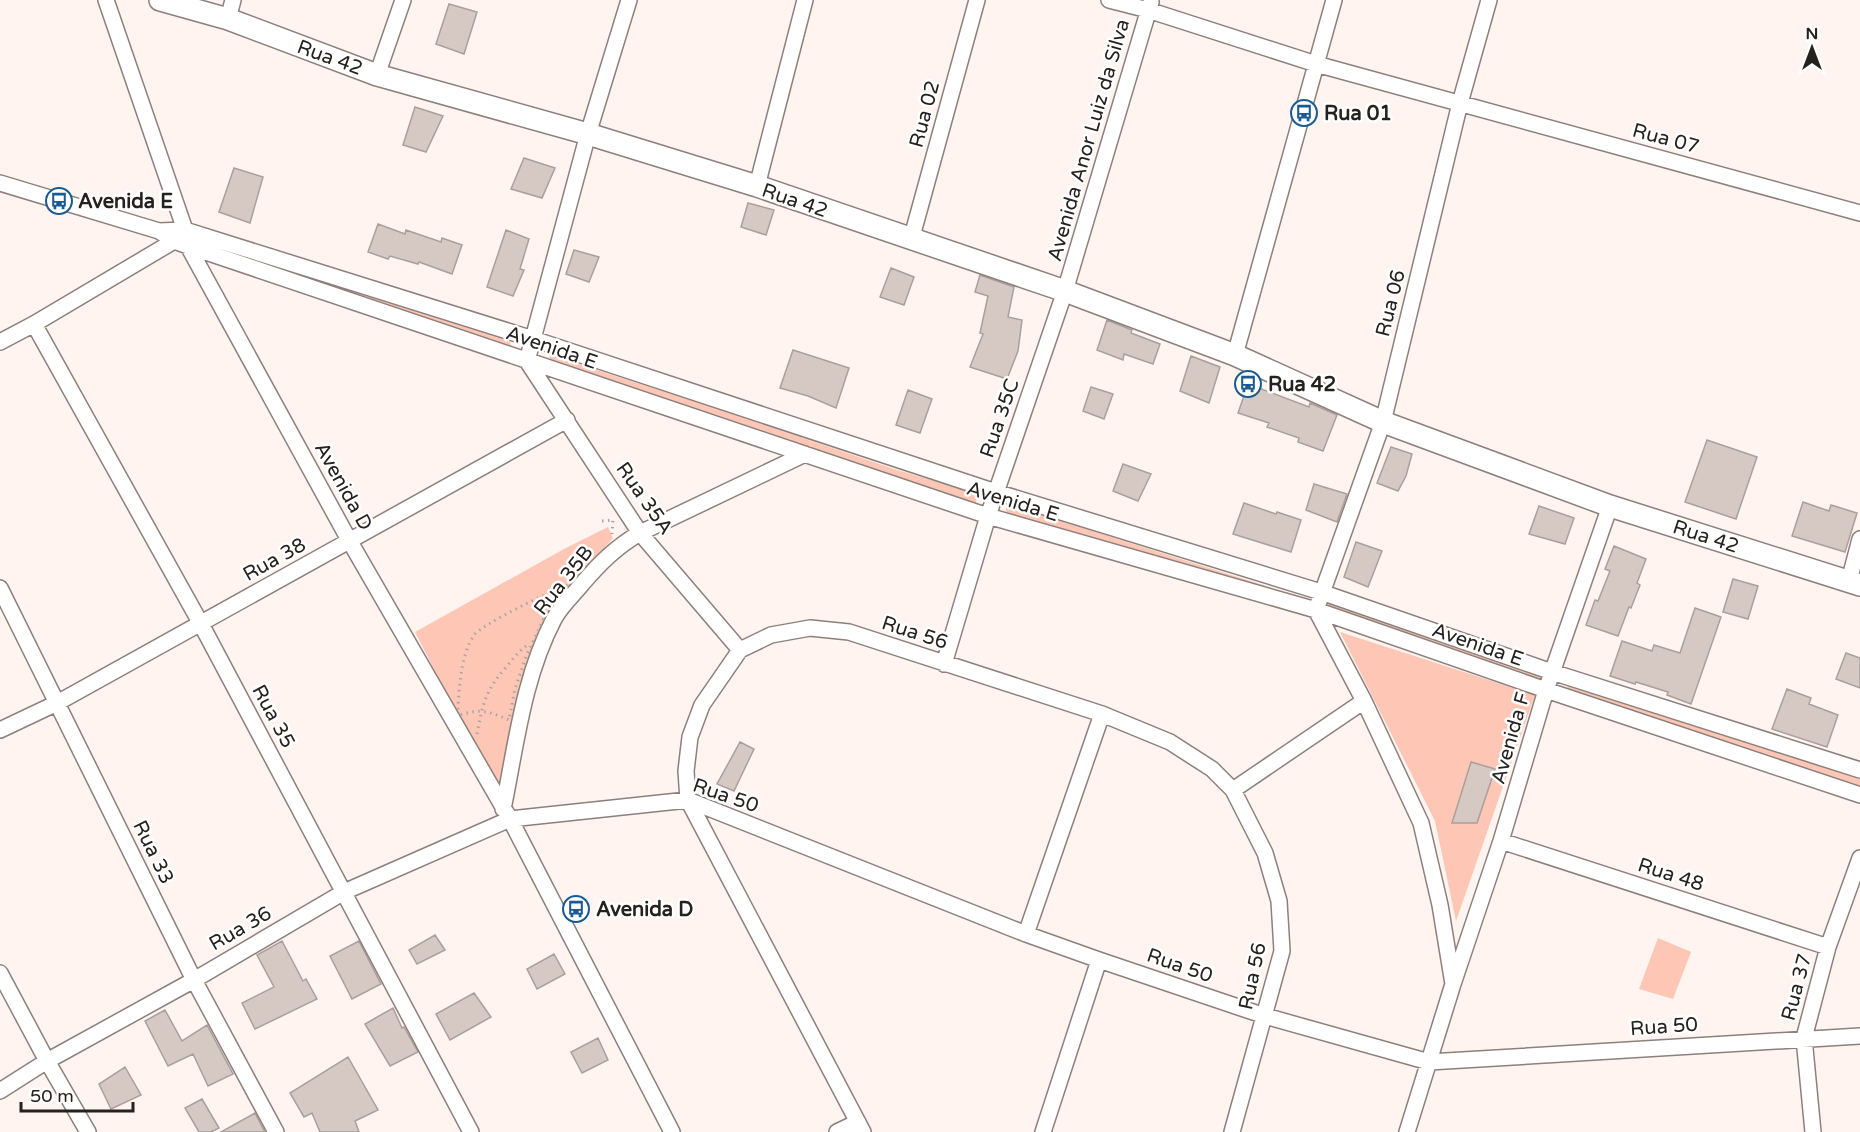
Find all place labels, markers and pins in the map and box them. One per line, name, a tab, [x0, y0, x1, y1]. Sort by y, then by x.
bus stop icon: Rua 01	[1289, 98, 1319, 128]
place label: Rua 01	[1324, 102, 1392, 126]
bus stop icon: Avenida E	[44, 186, 74, 216]
place label: Avenida E	[78, 190, 173, 214]
bus stop icon: Rua 42	[1233, 369, 1263, 399]
place label: Rua 42	[1268, 373, 1336, 397]
bus stop icon: Avenida D	[561, 894, 591, 924]
place label: Avenida D	[596, 898, 693, 922]

